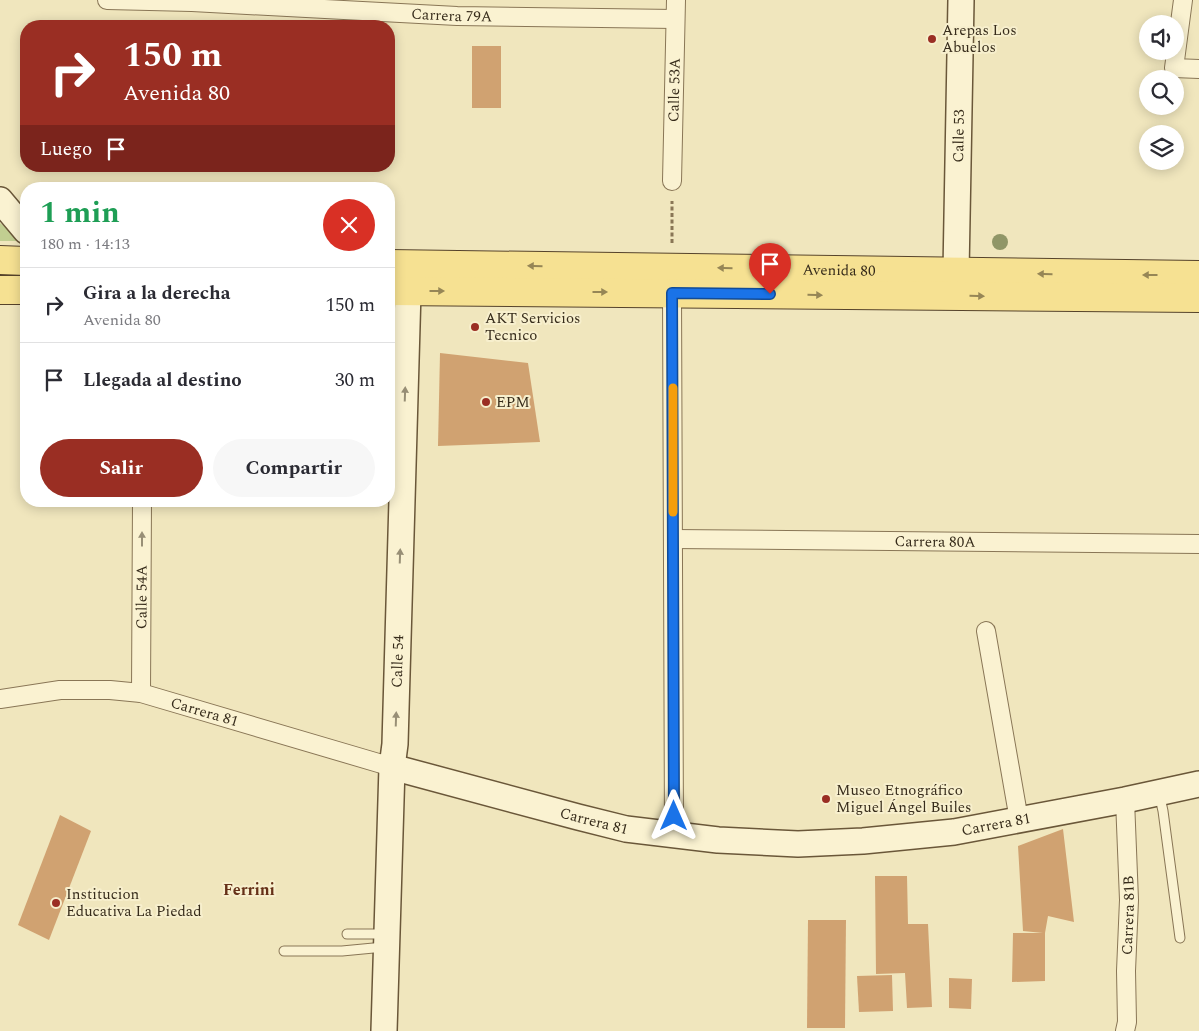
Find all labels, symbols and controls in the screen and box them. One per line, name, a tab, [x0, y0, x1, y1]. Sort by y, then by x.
street label: Carrera 79A	[411, 3, 492, 28]
map controls	[1139, 15, 1184, 170]
button: sound	[1139, 15, 1184, 60]
place label: Arepas Los Abuelos	[942, 19, 1017, 59]
text: 150 m	[123, 29, 222, 82]
marker: Arepas Los Abuelos	[926, 33, 938, 45]
icon: right	[40, 40, 105, 105]
street label: Calle 53A	[662, 58, 687, 122]
button: search	[1139, 70, 1184, 115]
text: Avenida 80	[123, 77, 230, 110]
street label: Calle 53	[947, 109, 971, 163]
button: layers	[1139, 125, 1184, 170]
text: Luego	[40, 135, 92, 164]
icon: arrive	[102, 135, 130, 163]
text: 1 min	[40, 190, 120, 236]
button: close	[323, 199, 375, 251]
text: 180 m · 14:13	[40, 232, 130, 256]
pin	[749, 243, 791, 294]
icon: arrive	[756, 250, 784, 278]
street label: Avenida 80	[802, 259, 876, 283]
one-way arrow	[527, 261, 543, 269]
one-way arrow	[717, 264, 733, 272]
one-way arrow	[1037, 269, 1053, 277]
one-way arrow	[1142, 271, 1158, 279]
text: Gira a la derecha	[83, 279, 230, 308]
one-way arrow	[430, 287, 446, 295]
one-way arrow	[592, 288, 608, 296]
icon: right	[40, 291, 68, 319]
text: 150 m	[325, 291, 375, 320]
one-way arrow	[807, 291, 823, 299]
one-way arrow	[970, 292, 986, 300]
place label: AKT Servicios Tecnico	[485, 307, 581, 347]
text: Avenida 80	[83, 308, 161, 332]
marker: AKT Servicios Tecnico	[469, 321, 481, 333]
icon: arrive	[40, 366, 68, 394]
text: Llegada al destino	[83, 366, 242, 395]
text: 30 m	[335, 366, 375, 395]
one-way arrow	[401, 385, 409, 401]
place label: EPM	[496, 391, 530, 414]
marker: EPM	[480, 396, 492, 408]
button: Salir	[40, 439, 203, 497]
button: Compartir	[213, 439, 375, 497]
street label: Carrera 80A	[894, 530, 976, 554]
one-way arrow	[138, 531, 146, 547]
one-way arrow	[396, 548, 404, 564]
street label: Calle 54A	[130, 565, 154, 629]
street label: Calle 54	[386, 634, 410, 688]
street label: Carrera 81	[168, 691, 241, 733]
one-way arrow	[392, 710, 400, 726]
place label: Museo Etnográfico Miguel Ángel Builes	[836, 779, 972, 819]
position arrow	[647, 789, 699, 841]
marker: Museo Etnográfico Miguel Ángel Builes	[820, 793, 832, 805]
street label: Carrera 81	[557, 802, 630, 841]
street label: Carrera 81	[960, 807, 1032, 842]
street label: Carrera 81B	[1116, 875, 1141, 956]
district label: Ferrini	[223, 878, 275, 902]
place label: Institucion Educativa La Piedad	[66, 883, 202, 923]
marker: Institucion Educativa La Piedad	[50, 897, 62, 909]

